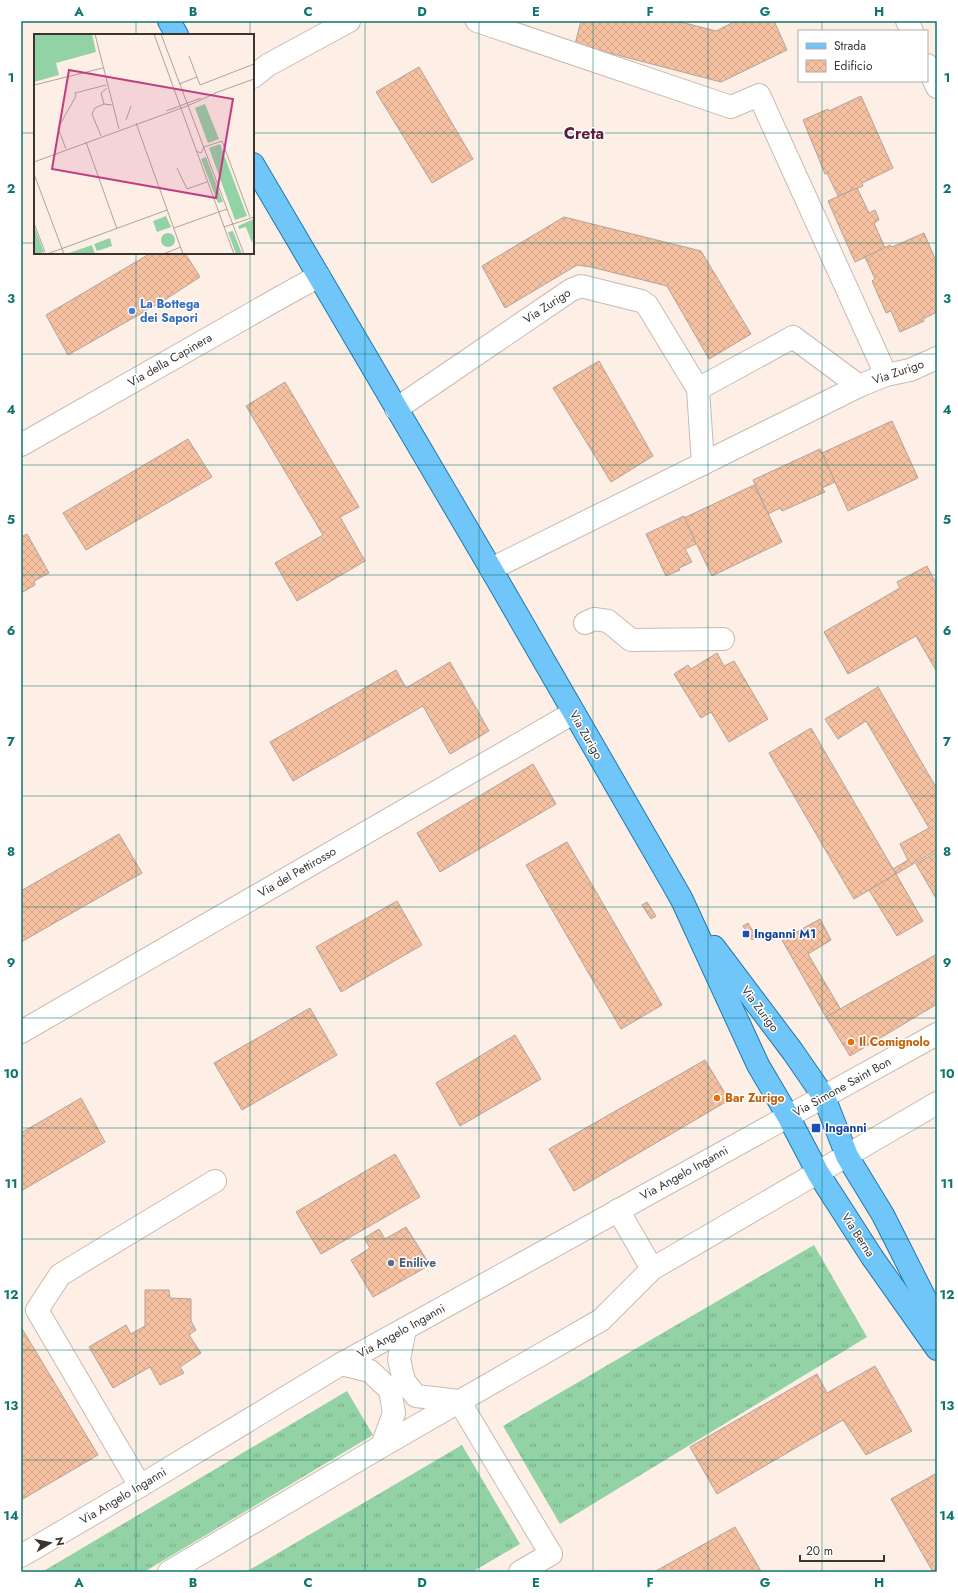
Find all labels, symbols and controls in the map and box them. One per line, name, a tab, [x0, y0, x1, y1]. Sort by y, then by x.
text: A	[73, 2, 84, 21]
text: B	[189, 2, 198, 21]
text: C	[303, 2, 313, 21]
text: D	[417, 2, 427, 21]
text: E	[532, 2, 540, 21]
text: F	[646, 2, 654, 21]
text: G	[760, 2, 771, 21]
text: H	[874, 2, 884, 21]
legend	[798, 30, 928, 82]
inset map	[34, 34, 254, 254]
text: Strada	[834, 37, 866, 55]
text: Edificio	[834, 57, 873, 75]
text: 1	[8, 68, 14, 87]
text: 1	[944, 68, 950, 87]
district label: Creta	[564, 122, 604, 145]
text: 2	[7, 179, 15, 198]
text: 2	[943, 179, 951, 198]
street label: Via Zurigo	[520, 284, 575, 328]
text: 3	[7, 289, 15, 308]
text: 3	[943, 289, 951, 308]
place label: La Bottega dei Sapori	[140, 295, 200, 327]
marker: La Bottega dei Sapori	[127, 306, 137, 316]
street label: Via della Capinera	[125, 328, 216, 391]
street label: Via Zurigo	[870, 355, 927, 389]
text: 4	[6, 400, 16, 419]
text: 4	[942, 400, 952, 419]
text: 5	[7, 510, 15, 529]
text: 5	[943, 510, 951, 529]
text: 6	[7, 621, 16, 640]
text: 6	[943, 621, 952, 640]
street label: Via Zurigo	[565, 707, 607, 763]
text: 7	[7, 732, 15, 751]
text: 7	[943, 732, 951, 751]
text: 8	[7, 842, 15, 861]
street label: Via del Pettirosso	[254, 842, 340, 902]
text: 8	[943, 842, 951, 861]
place label: Inganni M1	[754, 925, 816, 943]
marker: Inganni M1	[741, 929, 751, 939]
text: 9	[7, 953, 16, 972]
text: 9	[943, 953, 952, 972]
street label: Via Zurigo	[737, 982, 784, 1036]
place label: Il Comignolo	[859, 1033, 930, 1051]
marker: Il Comignolo	[846, 1037, 856, 1047]
street label: Via Simone Saint Bon	[790, 1052, 894, 1122]
text: 10	[3, 1064, 19, 1083]
text: 10	[939, 1064, 955, 1083]
place label: Bar Zurigo	[725, 1089, 785, 1107]
marker: Bar Zurigo	[712, 1093, 722, 1103]
place label: Inganni	[825, 1119, 867, 1137]
marker: Inganni	[810, 1122, 822, 1134]
street label: Via Angelo Inganni	[637, 1141, 731, 1205]
text: 11	[4, 1174, 18, 1193]
text: 11	[940, 1174, 954, 1193]
street label: Via Berna	[837, 1209, 879, 1261]
place label: Enilive	[399, 1254, 436, 1272]
marker: Enilive	[386, 1258, 396, 1268]
text: 12	[3, 1285, 19, 1304]
text: 12	[939, 1285, 955, 1304]
street label: Via Angelo Inganni	[354, 1299, 448, 1363]
text: 13	[4, 1396, 18, 1415]
text: 13	[940, 1396, 954, 1415]
street label: Via Angelo Inganni	[76, 1463, 170, 1529]
text: 14	[3, 1506, 19, 1525]
text: 14	[939, 1506, 955, 1525]
north arrow	[30, 1523, 70, 1563]
text: N	[51, 1536, 68, 1547]
scale bar	[800, 1537, 884, 1563]
text: 20 m	[806, 1542, 833, 1560]
text: A	[73, 1573, 84, 1592]
text: B	[189, 1573, 198, 1592]
text: C	[303, 1573, 313, 1592]
text: D	[417, 1573, 427, 1592]
text: E	[532, 1573, 540, 1592]
text: F	[646, 1573, 654, 1592]
text: G	[760, 1573, 771, 1592]
text: H	[874, 1573, 884, 1592]

